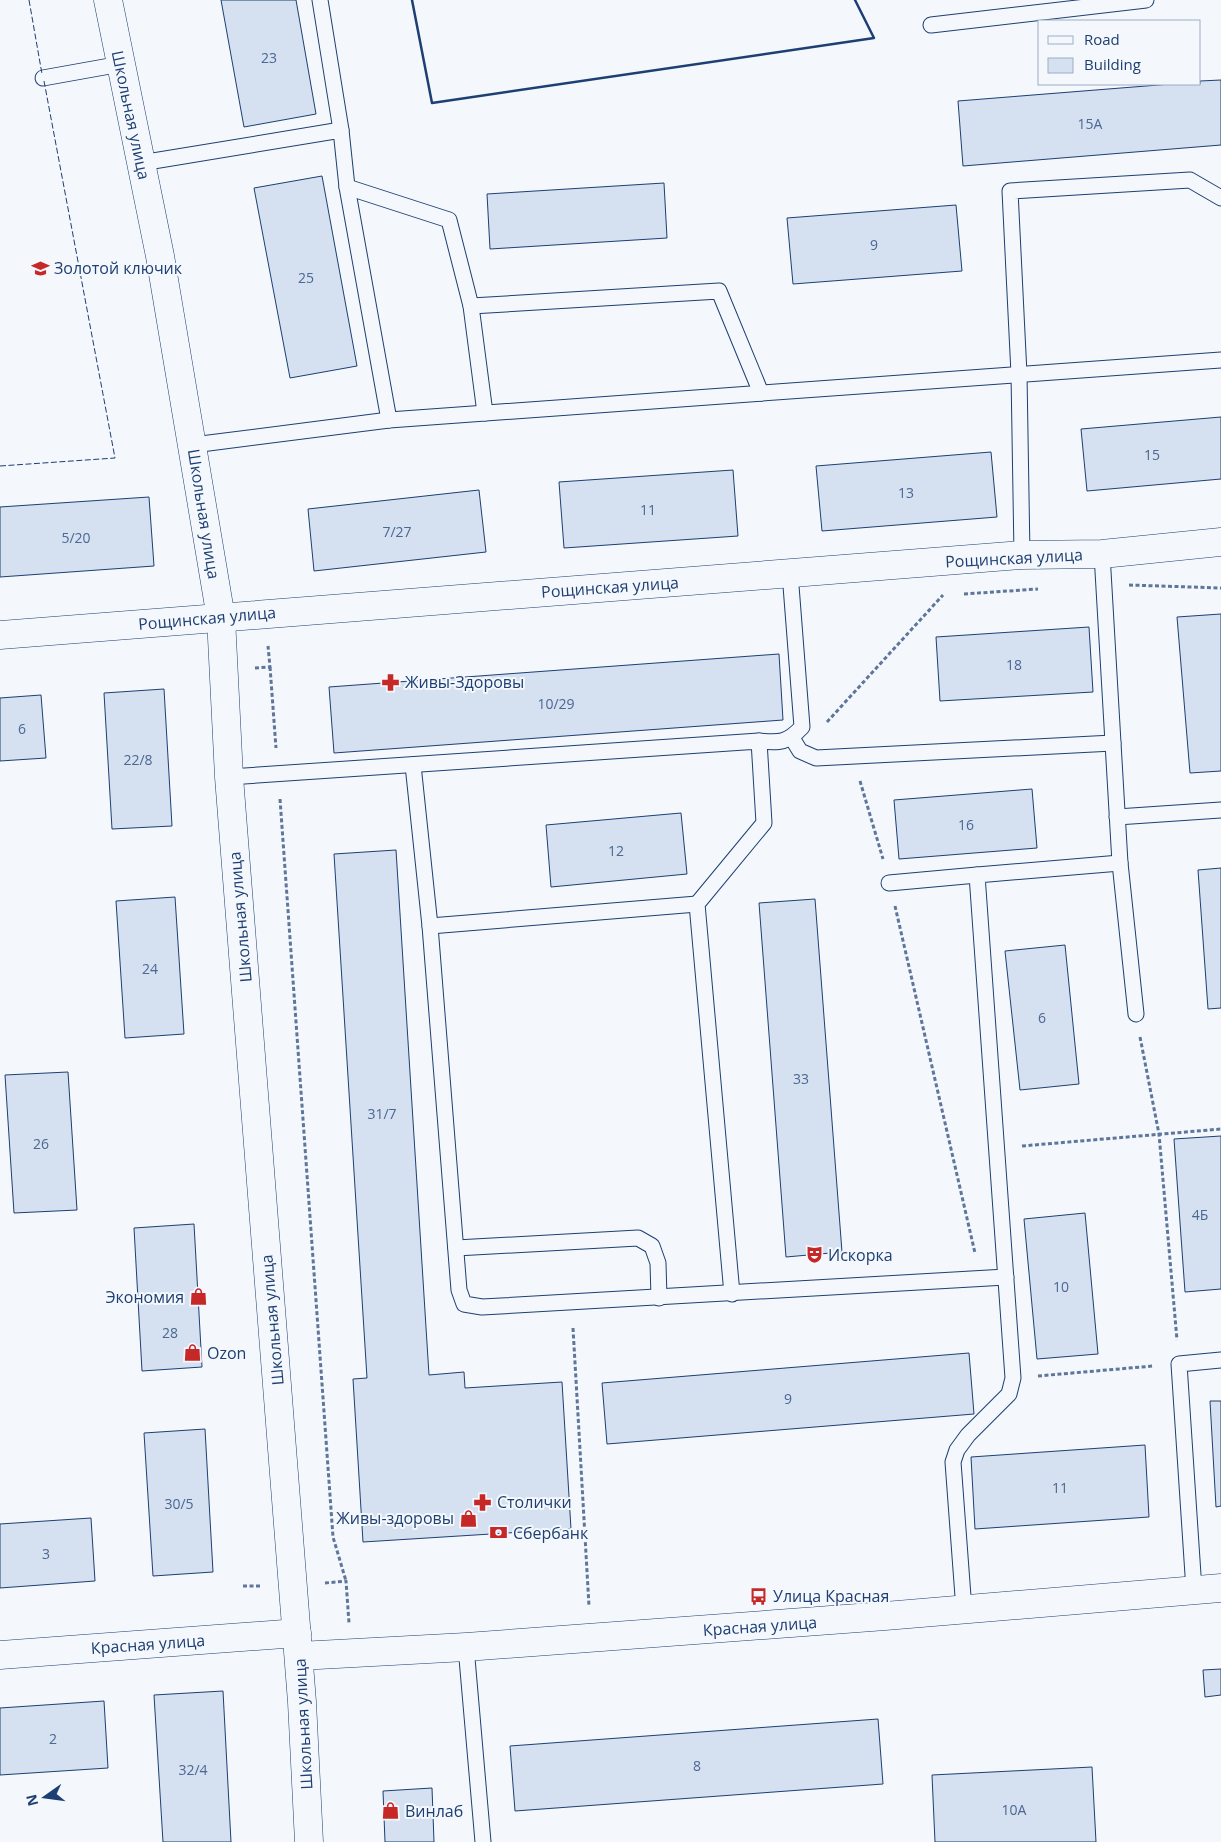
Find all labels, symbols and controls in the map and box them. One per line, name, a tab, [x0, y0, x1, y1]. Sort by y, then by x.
legend	[1038, 20, 1201, 85]
text: Road	[1084, 29, 1120, 49]
house number: 23	[261, 48, 277, 67]
street label: Школьная улица	[107, 49, 155, 181]
text: Building	[1084, 54, 1141, 74]
house number: 15А	[1078, 114, 1103, 133]
house number: 9	[870, 235, 878, 254]
place label: Золотой ключик	[54, 257, 183, 279]
school or university icon: Золотой ключик	[30, 258, 50, 278]
house number: 25	[298, 268, 314, 287]
house number: 15	[1144, 445, 1160, 464]
street label: Школьная улица	[183, 447, 225, 581]
house number: 13	[898, 483, 914, 502]
house number: 11	[640, 500, 656, 519]
house number: 7/27	[382, 522, 412, 541]
house number: 5/20	[61, 528, 91, 547]
street label: Рощинская улица	[945, 543, 1083, 573]
street label: Рощинская улица	[540, 571, 680, 603]
street label: Рощинская улица	[137, 601, 277, 635]
house number: 18	[1006, 655, 1022, 674]
place label: Живы-Здоровы	[405, 671, 524, 693]
pharmacy icon: Живы-Здоровы	[381, 672, 401, 692]
house number: 10/29	[537, 694, 575, 713]
house number: 6	[18, 719, 26, 738]
house number: 22/8	[123, 750, 153, 769]
house number: 16	[958, 815, 974, 834]
house number: 12	[608, 841, 624, 860]
street label: Школьная улица	[223, 851, 257, 983]
house number: 24	[142, 959, 158, 978]
house number: 6	[1038, 1008, 1046, 1027]
house number: 33	[793, 1069, 809, 1088]
house number: 31/7	[367, 1104, 397, 1123]
house number: 26	[33, 1134, 49, 1153]
house number: 4Б	[1192, 1205, 1208, 1224]
place label: Искорка	[828, 1244, 893, 1266]
theatre icon: Искорка	[804, 1245, 824, 1265]
street label: Школьная улица	[255, 1254, 289, 1386]
house number: 10	[1053, 1277, 1069, 1296]
place label: Экономия	[106, 1286, 184, 1308]
shop icon: Экономия	[188, 1287, 208, 1307]
house number: 28	[162, 1323, 178, 1342]
place label: Ozon	[207, 1342, 246, 1364]
shop icon: Ozon	[183, 1343, 203, 1363]
house number: 9	[784, 1389, 792, 1408]
house number: 11	[1052, 1478, 1068, 1497]
place label: Столички	[497, 1491, 572, 1513]
pharmacy icon: Столички	[473, 1492, 493, 1512]
house number: 30/5	[164, 1494, 194, 1513]
place label: Живы-здоровы	[336, 1507, 454, 1529]
shop icon: Живы-здоровы	[458, 1508, 478, 1528]
place label: Сбербанк	[513, 1522, 589, 1544]
bank icon: Сбербанк	[489, 1523, 509, 1543]
house number: 3	[42, 1544, 50, 1563]
place label: Улица Красная	[773, 1585, 889, 1607]
bus stop icon: Улица Красная	[749, 1586, 769, 1606]
street label: Красная улица	[702, 1611, 818, 1641]
street label: Красная улица	[90, 1629, 206, 1659]
street label: Школьная улица	[289, 1658, 317, 1790]
house number: 2	[49, 1729, 57, 1748]
house number: 8	[693, 1756, 701, 1775]
house number: 32/4	[178, 1760, 208, 1779]
north arrow	[20, 1772, 70, 1822]
text: N	[21, 1792, 42, 1808]
place label: Винлаб	[405, 1800, 463, 1822]
house number: 10А	[1002, 1800, 1027, 1819]
shop icon: Винлаб	[381, 1801, 401, 1821]

